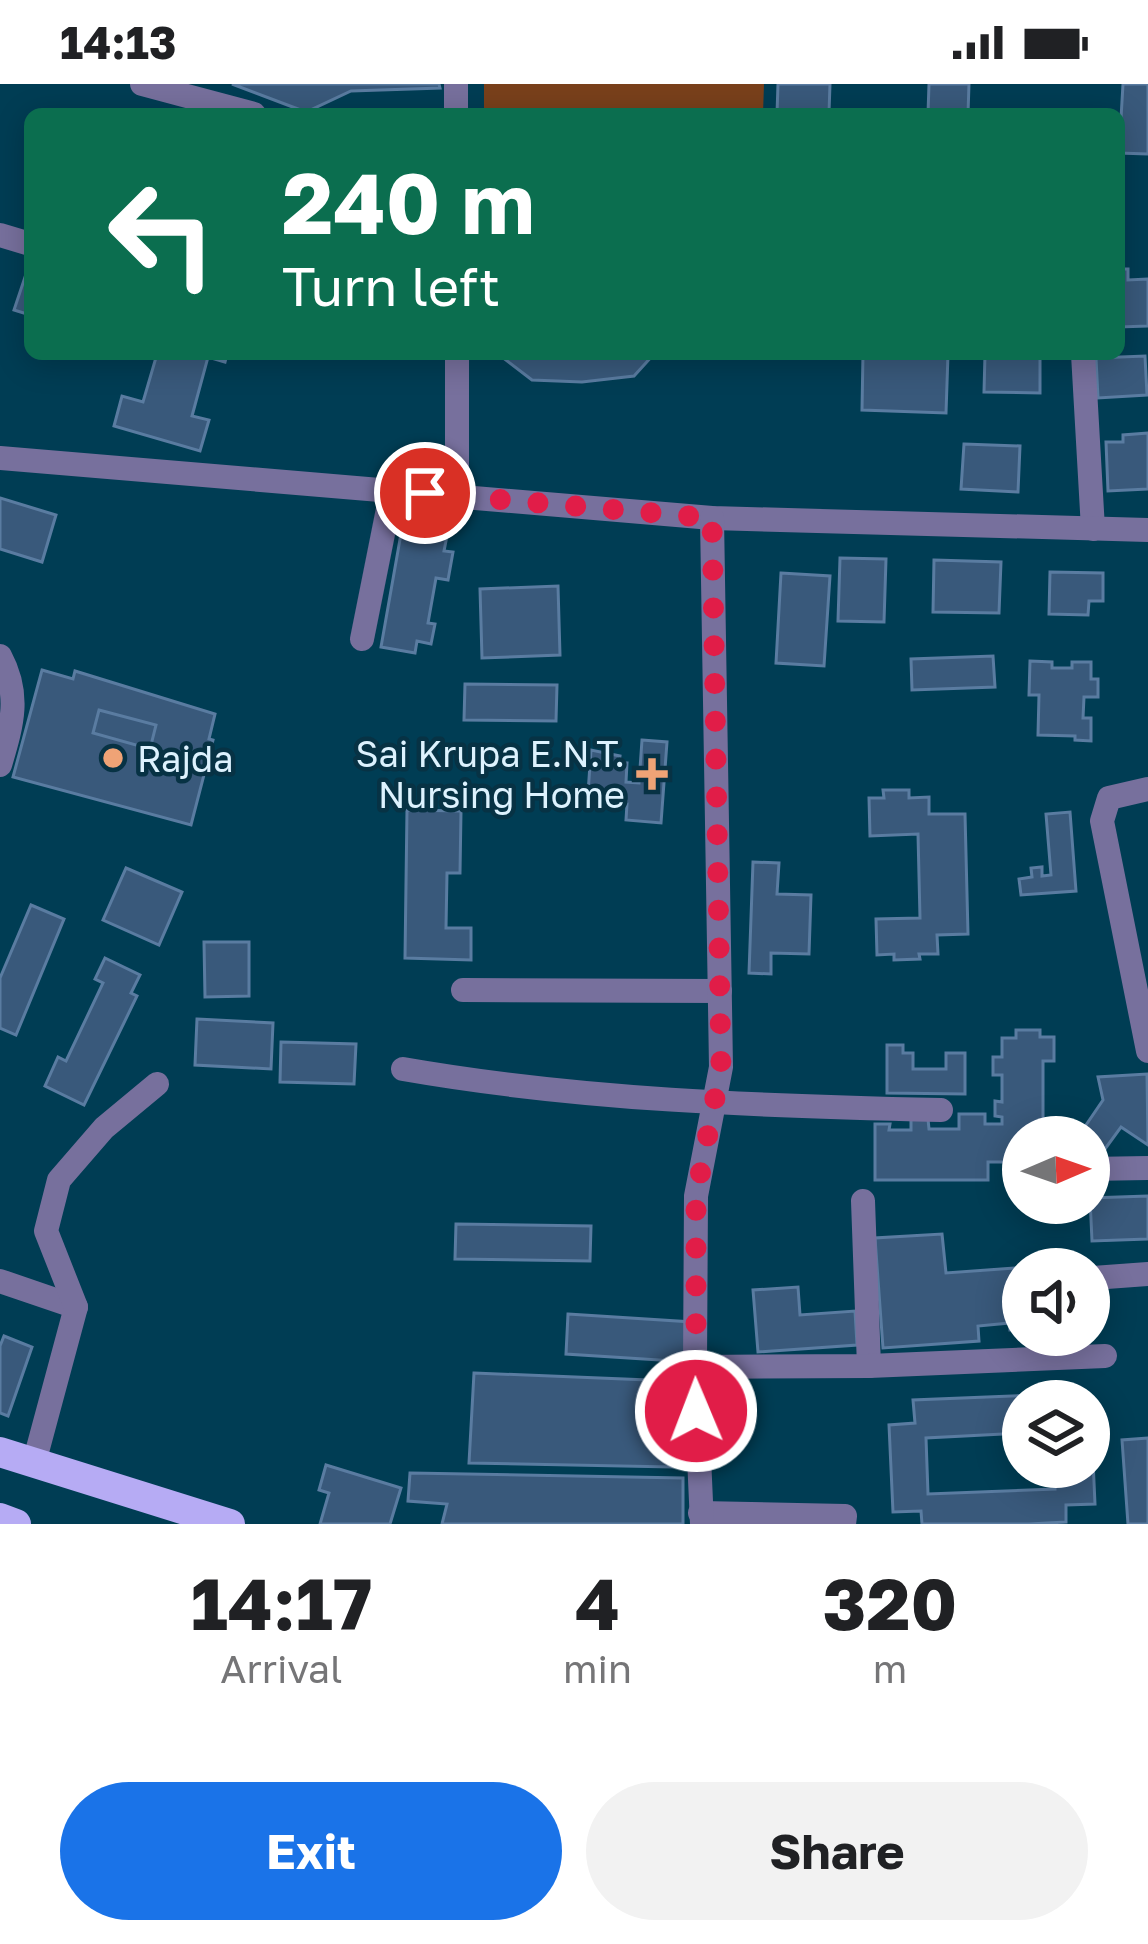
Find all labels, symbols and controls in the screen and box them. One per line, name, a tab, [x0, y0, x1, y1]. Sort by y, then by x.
text: 14:13	[60, 15, 176, 69]
text: 240 m	[282, 152, 535, 252]
icon: left	[84, 156, 240, 312]
text: Turn left	[282, 253, 500, 318]
pin	[374, 442, 476, 544]
icon: arrive	[392, 460, 458, 526]
place label: Sai Krupa E.N.T. Nursing Home	[355, 732, 625, 816]
place label: Rajda	[137, 737, 234, 780]
marker: Rajda	[100, 745, 126, 771]
marker: Sai Krupa E.N.T. Nursing Home	[636, 758, 668, 790]
north arrow	[1002, 1116, 1110, 1224]
map controls	[1002, 1116, 1110, 1488]
button: sound	[1002, 1248, 1110, 1356]
position arrow	[633, 1348, 759, 1474]
button: layers	[1002, 1380, 1110, 1488]
text: 14:17	[191, 1559, 372, 1646]
text: 4	[575, 1559, 620, 1646]
text: 320	[823, 1559, 957, 1646]
text: Arrival	[220, 1645, 343, 1692]
text: min	[563, 1645, 632, 1692]
text: m	[873, 1645, 907, 1692]
button: Exit	[60, 1782, 562, 1920]
button: Share	[586, 1782, 1088, 1920]

